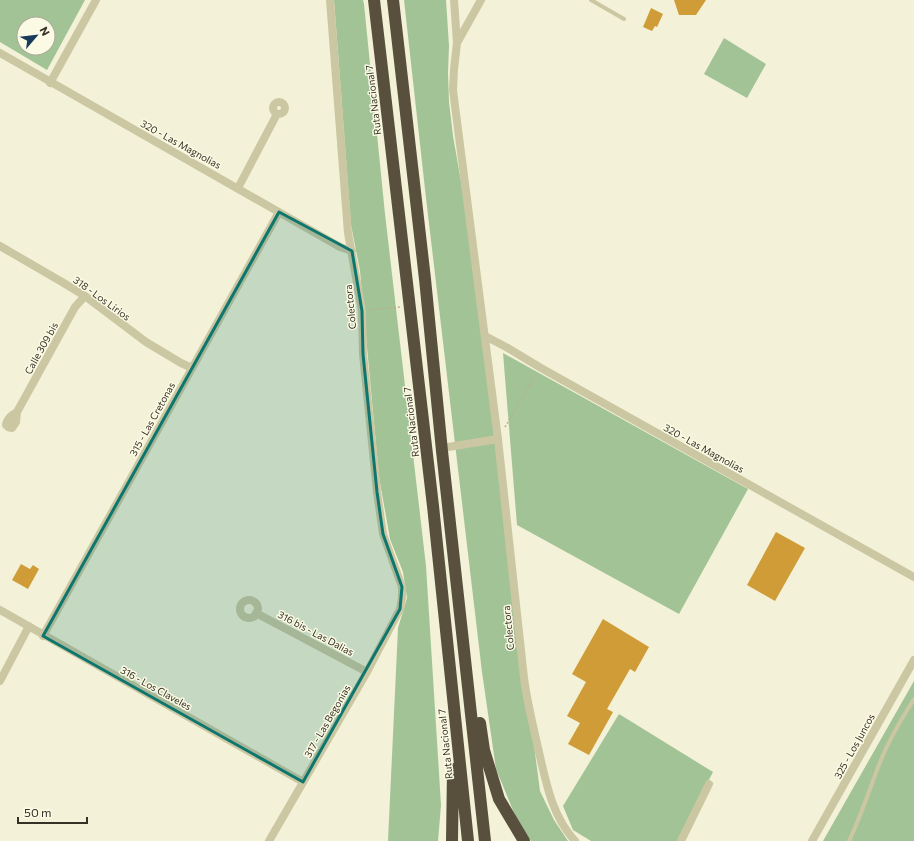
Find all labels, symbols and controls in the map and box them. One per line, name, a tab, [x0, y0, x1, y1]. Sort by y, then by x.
north arrow	[16, 16, 56, 56]
text: N	[38, 24, 53, 38]
street label: Ruta Nacional 7	[363, 64, 383, 136]
street label: 320 - Las Magnolias	[139, 117, 224, 171]
street label: 318 - Los Lirios	[71, 273, 133, 323]
street label: Colectora	[342, 284, 358, 330]
street label: Calle 309 bis	[22, 320, 60, 376]
street label: 315 - Las Cretonas	[127, 380, 177, 458]
street label: Ruta Nacional 7	[401, 386, 421, 458]
street label: 320 - Las Magnolias	[662, 421, 747, 475]
street label: Colectora	[500, 605, 516, 651]
street label: 316 bis - Las Dalias	[276, 608, 356, 658]
street label: 316 - Los Claveles	[118, 664, 194, 713]
street label: 317 - Las Begonias	[301, 682, 353, 759]
street label: Ruta Nacional 7	[435, 708, 455, 780]
street label: 325 - Los Juncos	[831, 711, 877, 781]
scale bar	[18, 799, 87, 825]
text: 50 m	[24, 805, 52, 819]

